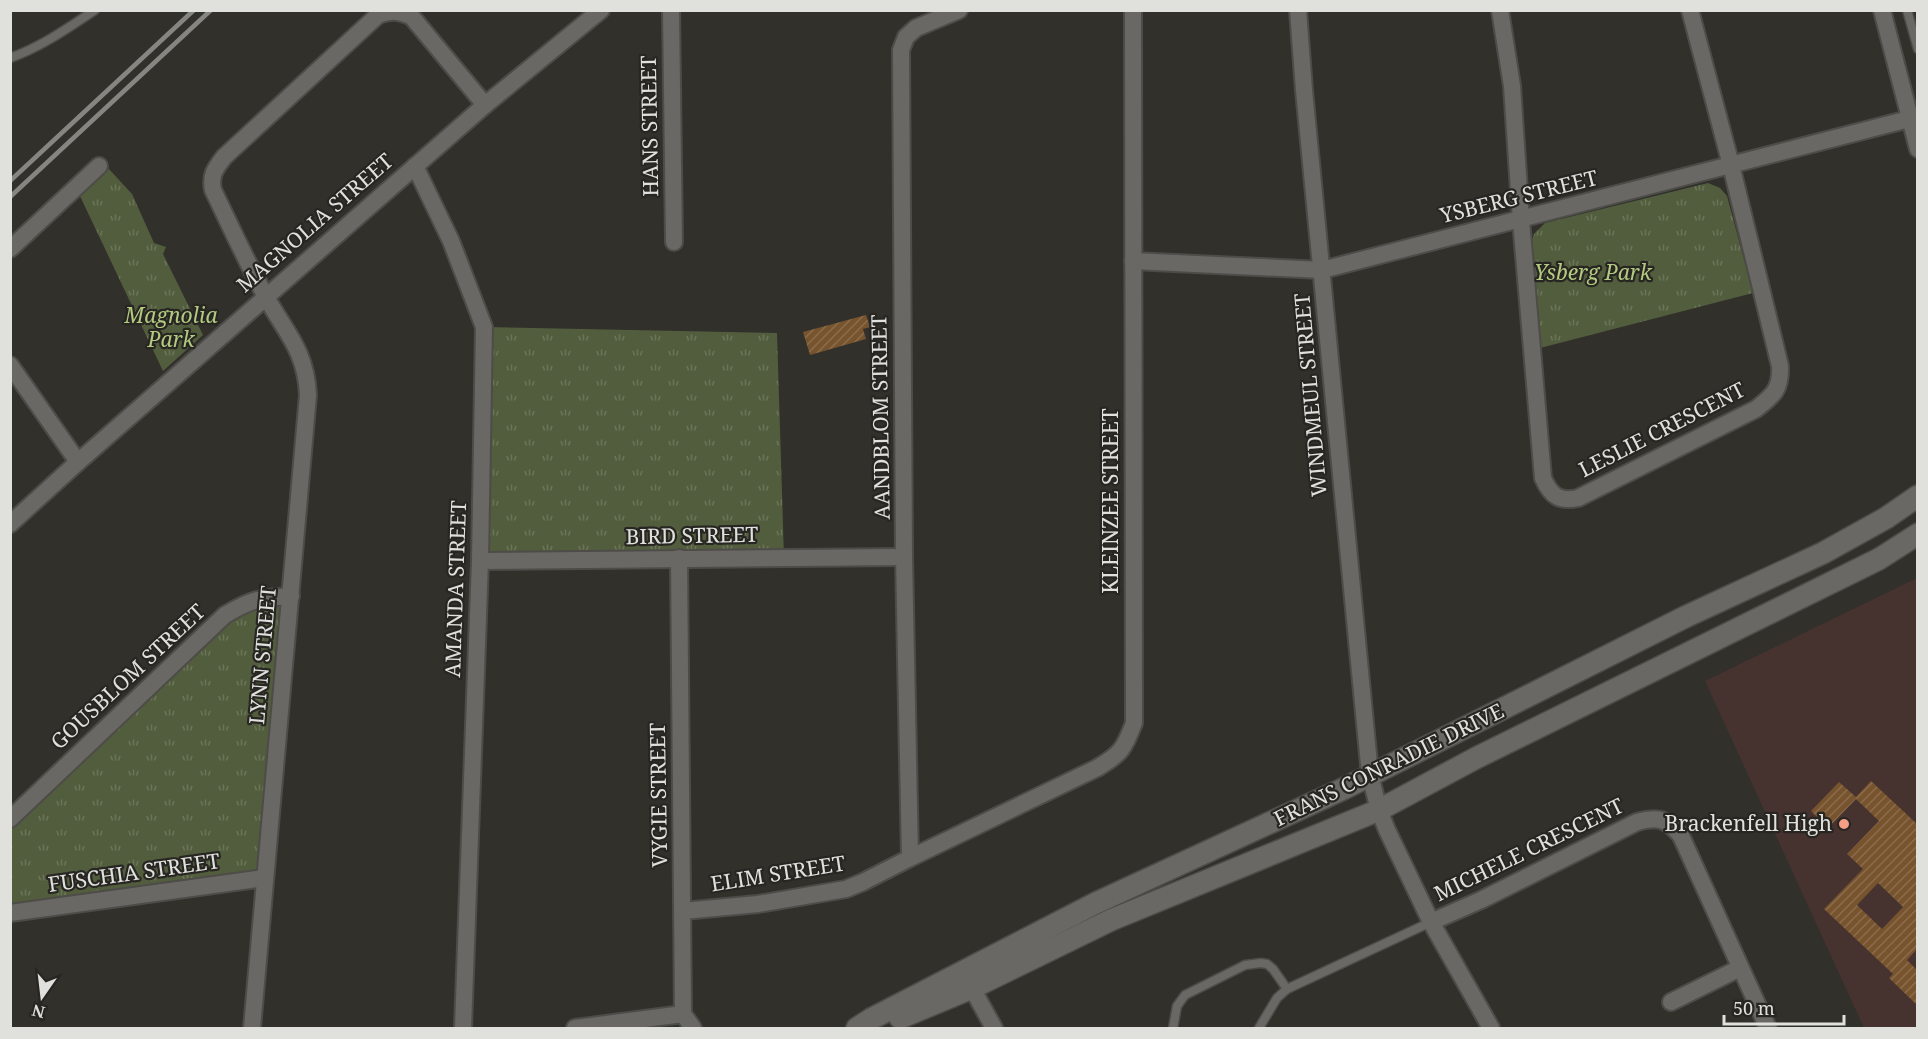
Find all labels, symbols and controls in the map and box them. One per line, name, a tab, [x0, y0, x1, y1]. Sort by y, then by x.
street label: HANS STREET	[634, 55, 664, 197]
street label: MAGNOLIA STREET	[230, 147, 398, 298]
street label: YSBERG STREET	[1436, 163, 1601, 229]
park label: Ysberg Park	[1534, 258, 1653, 286]
street label: WINDMEUL STREET	[1287, 292, 1333, 498]
park label: Magnolia Park	[123, 301, 218, 353]
street label: AANDBLOM STREET	[864, 314, 896, 520]
street label: LESLIE CRESCENT	[1574, 375, 1750, 483]
street label: KLEINZEE STREET	[1096, 408, 1124, 594]
street label: AMANDA STREET	[438, 500, 472, 678]
street label: BIRD STREET	[625, 520, 759, 550]
street label: LYNN STREET	[242, 584, 282, 725]
street label: GOUSBLOM STREET	[44, 597, 211, 755]
street label: FRANS CONRADIE DRIVE	[1269, 696, 1508, 832]
street label: VYGIE STREET	[643, 722, 673, 868]
street label: MICHELE CRESCENT	[1429, 791, 1628, 907]
place label: Brackenfell High	[1665, 809, 1832, 837]
marker: Brackenfell High	[1837, 817, 1851, 831]
street label: FUSCHIA STREET	[46, 846, 222, 898]
street label: ELIM STREET	[709, 849, 847, 897]
north arrow	[12, 967, 72, 1027]
scale bar	[1724, 988, 1844, 1026]
text: 50 m	[1733, 996, 1775, 1020]
text: N	[29, 999, 47, 1024]

